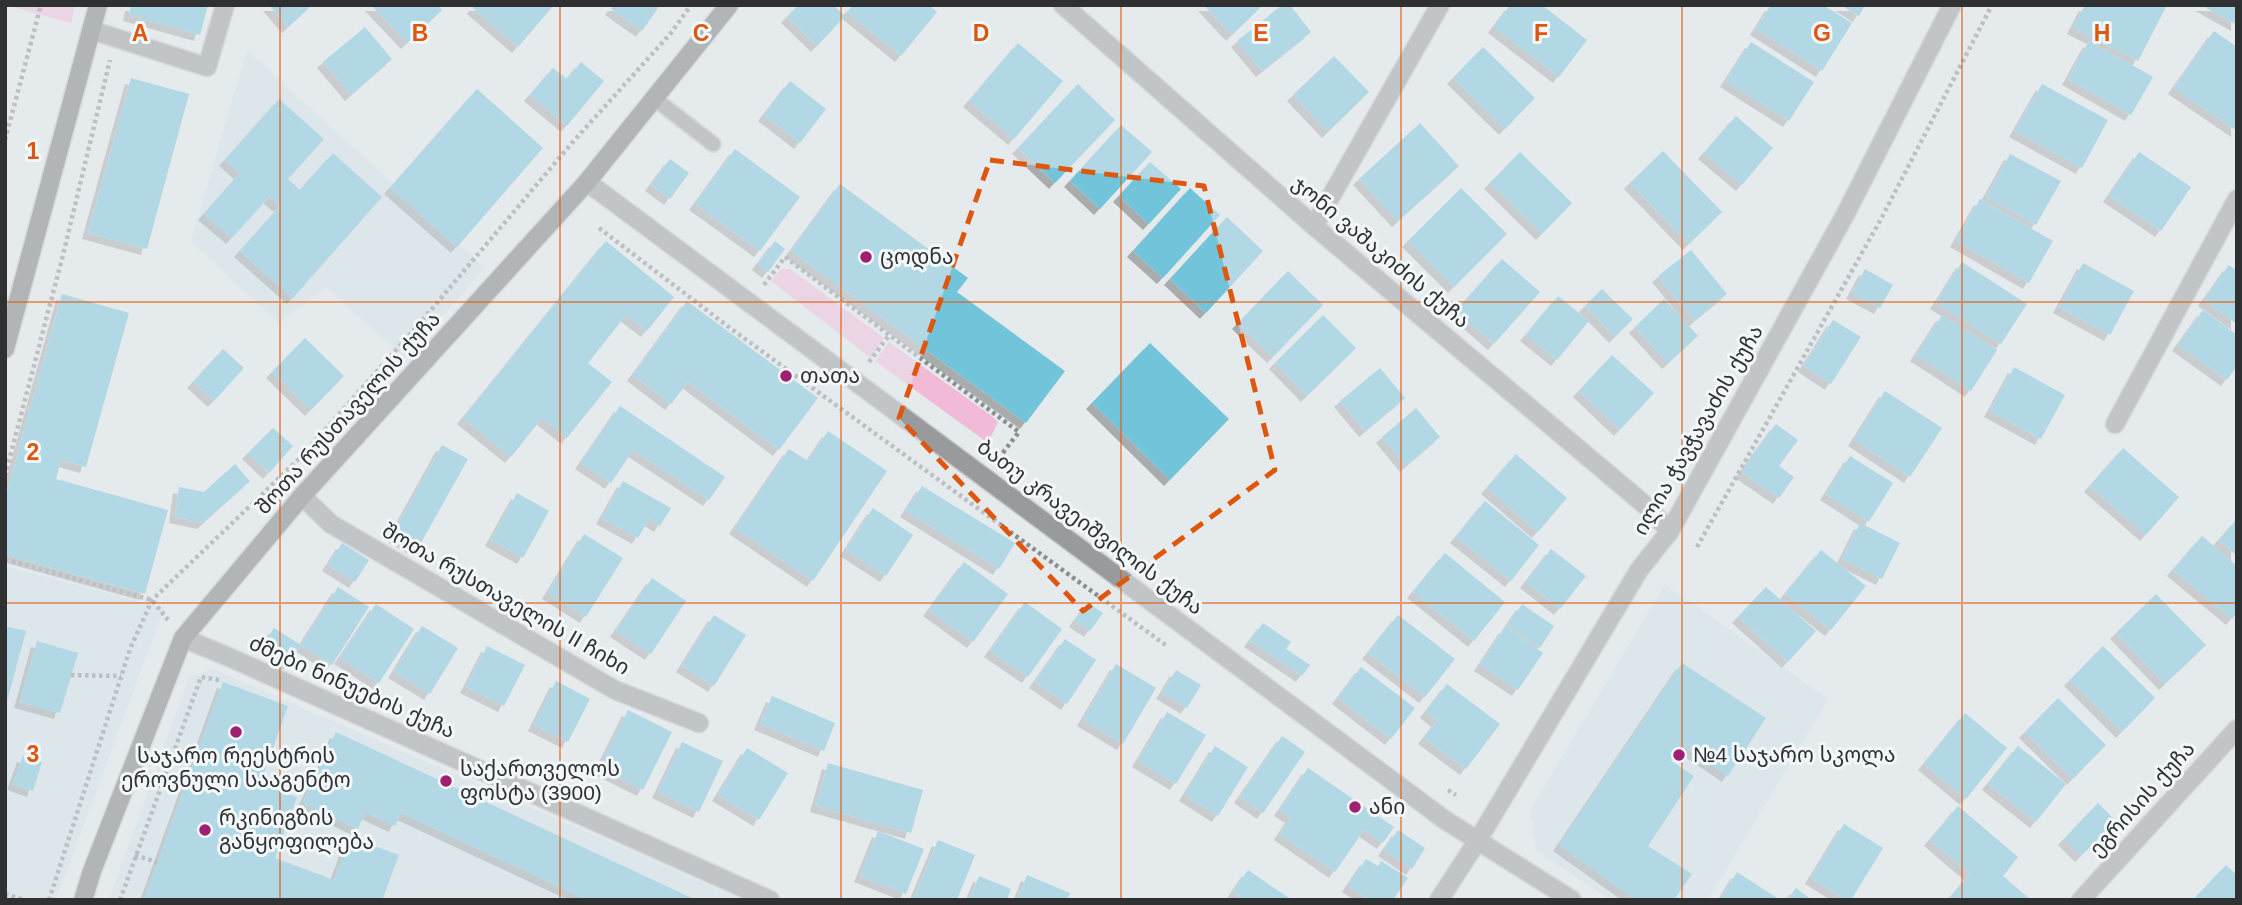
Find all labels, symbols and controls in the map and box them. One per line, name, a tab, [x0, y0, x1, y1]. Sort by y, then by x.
text: A	[132, 20, 148, 46]
text: B	[412, 20, 428, 46]
text: C	[693, 20, 709, 46]
text: D	[973, 20, 989, 46]
text: E	[1253, 20, 1269, 46]
text: F	[1534, 20, 1548, 46]
text: G	[1813, 20, 1831, 46]
text: H	[2094, 20, 2110, 46]
text: 1	[27, 138, 40, 164]
street label: ჯონი ვაშაკიძის ქუჩა	[1288, 171, 1474, 333]
place label: ცოდნა	[880, 245, 954, 270]
marker: ცოდნა	[858, 249, 874, 265]
street label: შოთა რუსთაველის ქუჩა	[251, 307, 446, 520]
street label: ილია ჭავჭავაძის ქუჩა	[1628, 321, 1769, 540]
place label: თათა	[800, 364, 860, 387]
marker: თათა	[778, 368, 794, 384]
street label: ბათუ კრავეიშვილის ქუჩა	[972, 434, 1208, 621]
text: 2	[27, 439, 39, 465]
street label: შოთა რუსთაველის II ჩიხი	[378, 518, 634, 681]
street label: ძმები ნინუების ქუჩა	[245, 631, 459, 743]
marker: საჯარო რეესტრის ეროვნული სააგენტო	[228, 724, 244, 740]
street label: ეგრისის ქუჩა	[2084, 737, 2200, 861]
text: 3	[27, 741, 39, 767]
place label: №4 საჯარო სკოლა	[1693, 743, 1896, 768]
place label: საჯარო რეესტრის ეროვნული სააგენტო	[121, 744, 351, 793]
marker: №4 საჯარო სკოლა	[1671, 747, 1687, 763]
place label: საქართველოს ფოსტა (3900)	[460, 757, 620, 805]
marker: საქართველოს ფოსტა (3900)	[438, 773, 454, 789]
place label: ანი	[1369, 795, 1405, 818]
marker: ანი	[1347, 799, 1363, 815]
place label: რკინიგზის განყოფილება	[219, 806, 374, 855]
marker: რკინიგზის განყოფილება	[197, 822, 213, 838]

